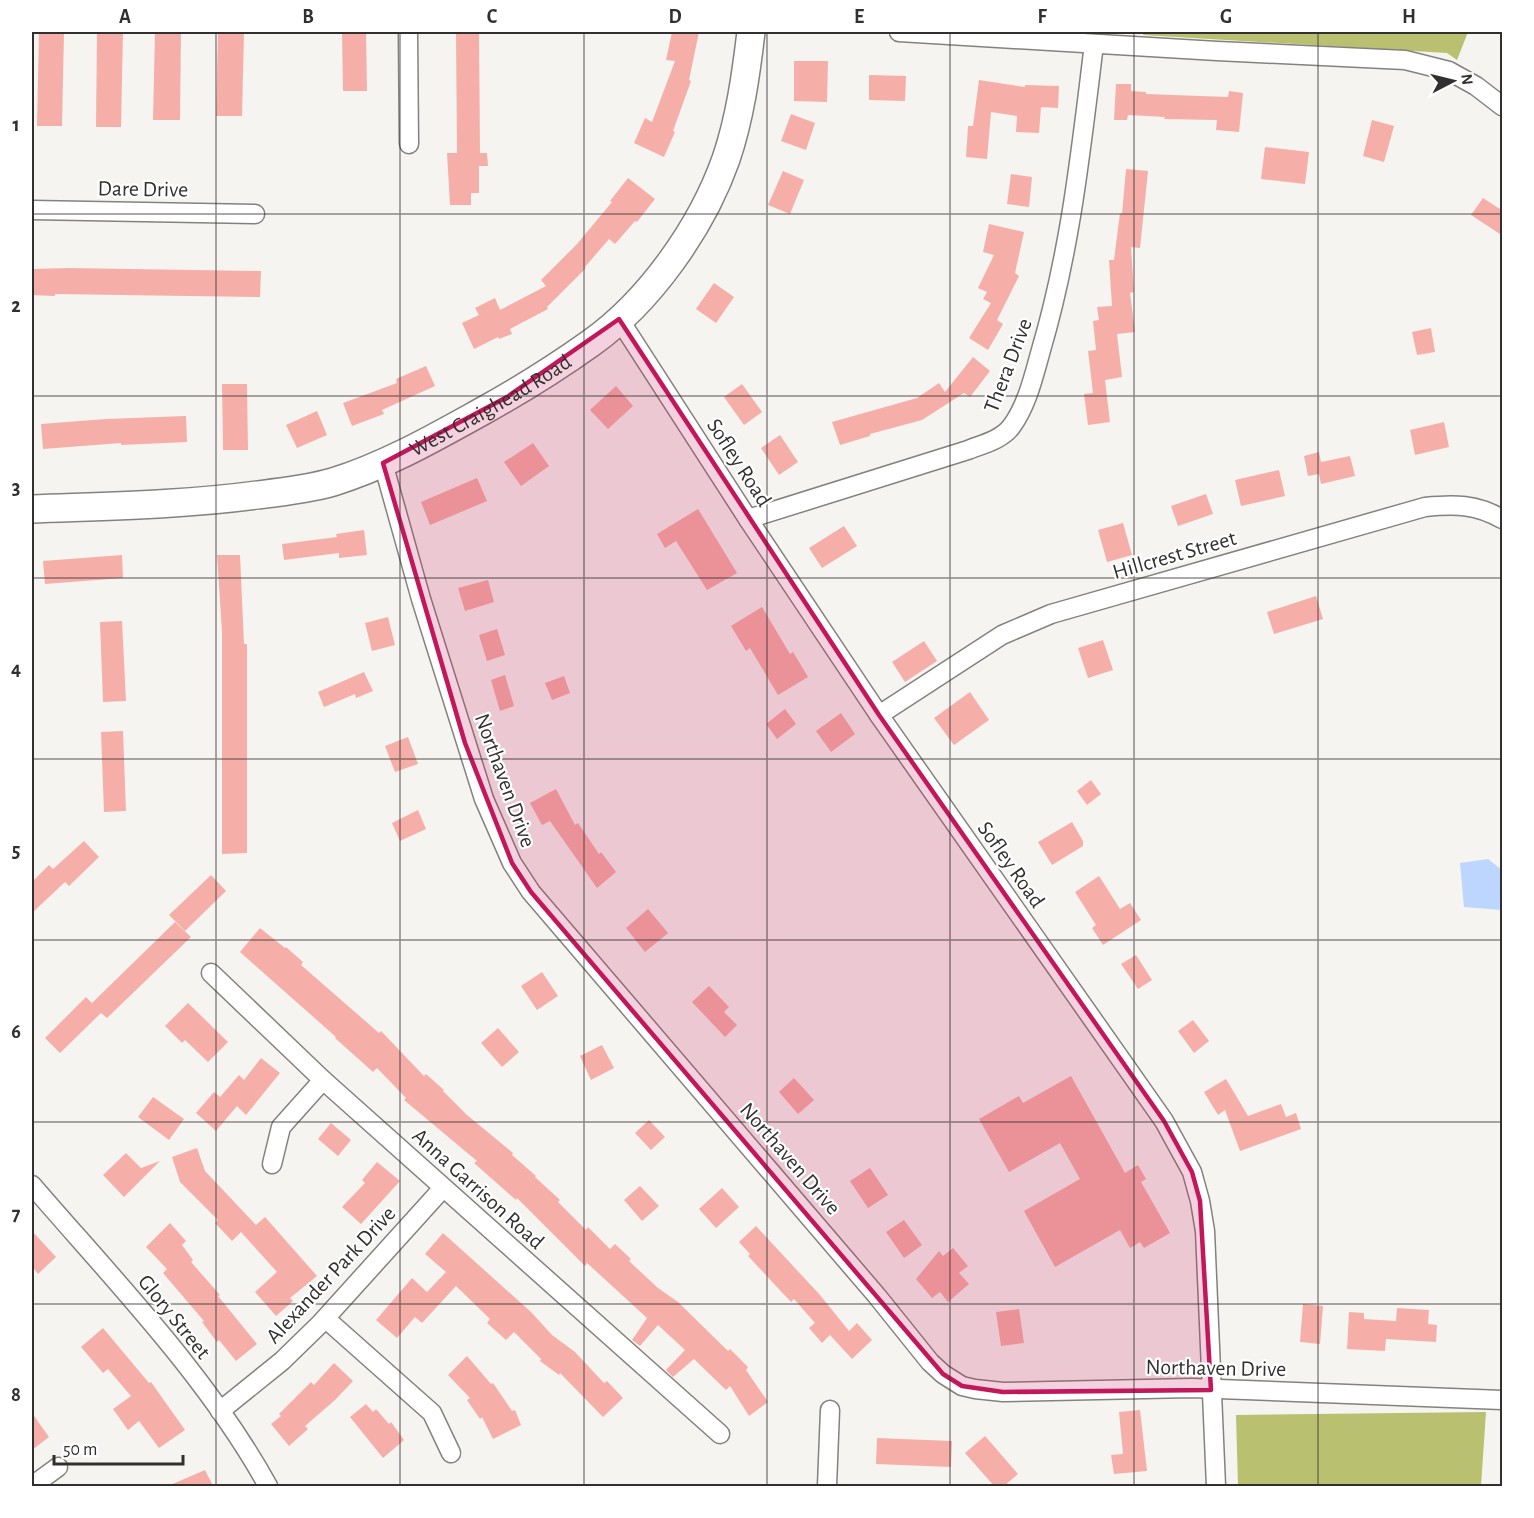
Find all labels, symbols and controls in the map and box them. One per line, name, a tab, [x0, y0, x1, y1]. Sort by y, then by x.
text: A	[119, 7, 131, 27]
text: B	[302, 7, 314, 27]
text: C	[487, 7, 498, 27]
text: D	[668, 7, 682, 27]
text: E	[854, 7, 864, 27]
text: F	[1037, 7, 1047, 27]
text: G	[1220, 7, 1232, 27]
text: H	[1402, 7, 1416, 27]
north arrow	[1423, 51, 1483, 111]
text: N	[1458, 73, 1476, 86]
text: 1	[12, 115, 20, 135]
street label: Dare Drive	[97, 177, 189, 201]
text: 2	[11, 296, 21, 316]
street label: Thera Drive	[980, 315, 1036, 415]
street label: West Craighead Road	[406, 350, 575, 461]
street label: Sofley Road	[703, 415, 776, 510]
text: 3	[12, 478, 20, 498]
street label: Hillcrest Street	[1110, 527, 1239, 583]
text: 4	[11, 659, 21, 679]
street label: Northaven Drive	[471, 711, 539, 850]
street label: Sofley Road	[974, 817, 1049, 912]
text: 5	[12, 841, 20, 861]
text: 6	[11, 1022, 21, 1042]
street label: Northaven Drive	[736, 1098, 845, 1219]
street label: Anna Garrison Road	[408, 1124, 548, 1253]
street label: Alexander Park Drive	[262, 1202, 400, 1347]
text: 7	[12, 1204, 21, 1224]
street label: Glory Street	[134, 1270, 215, 1363]
street label: Northaven Drive	[1146, 1356, 1286, 1380]
text: 8	[11, 1385, 21, 1405]
scale bar	[54, 1428, 183, 1466]
text: 50 m	[63, 1441, 97, 1459]

